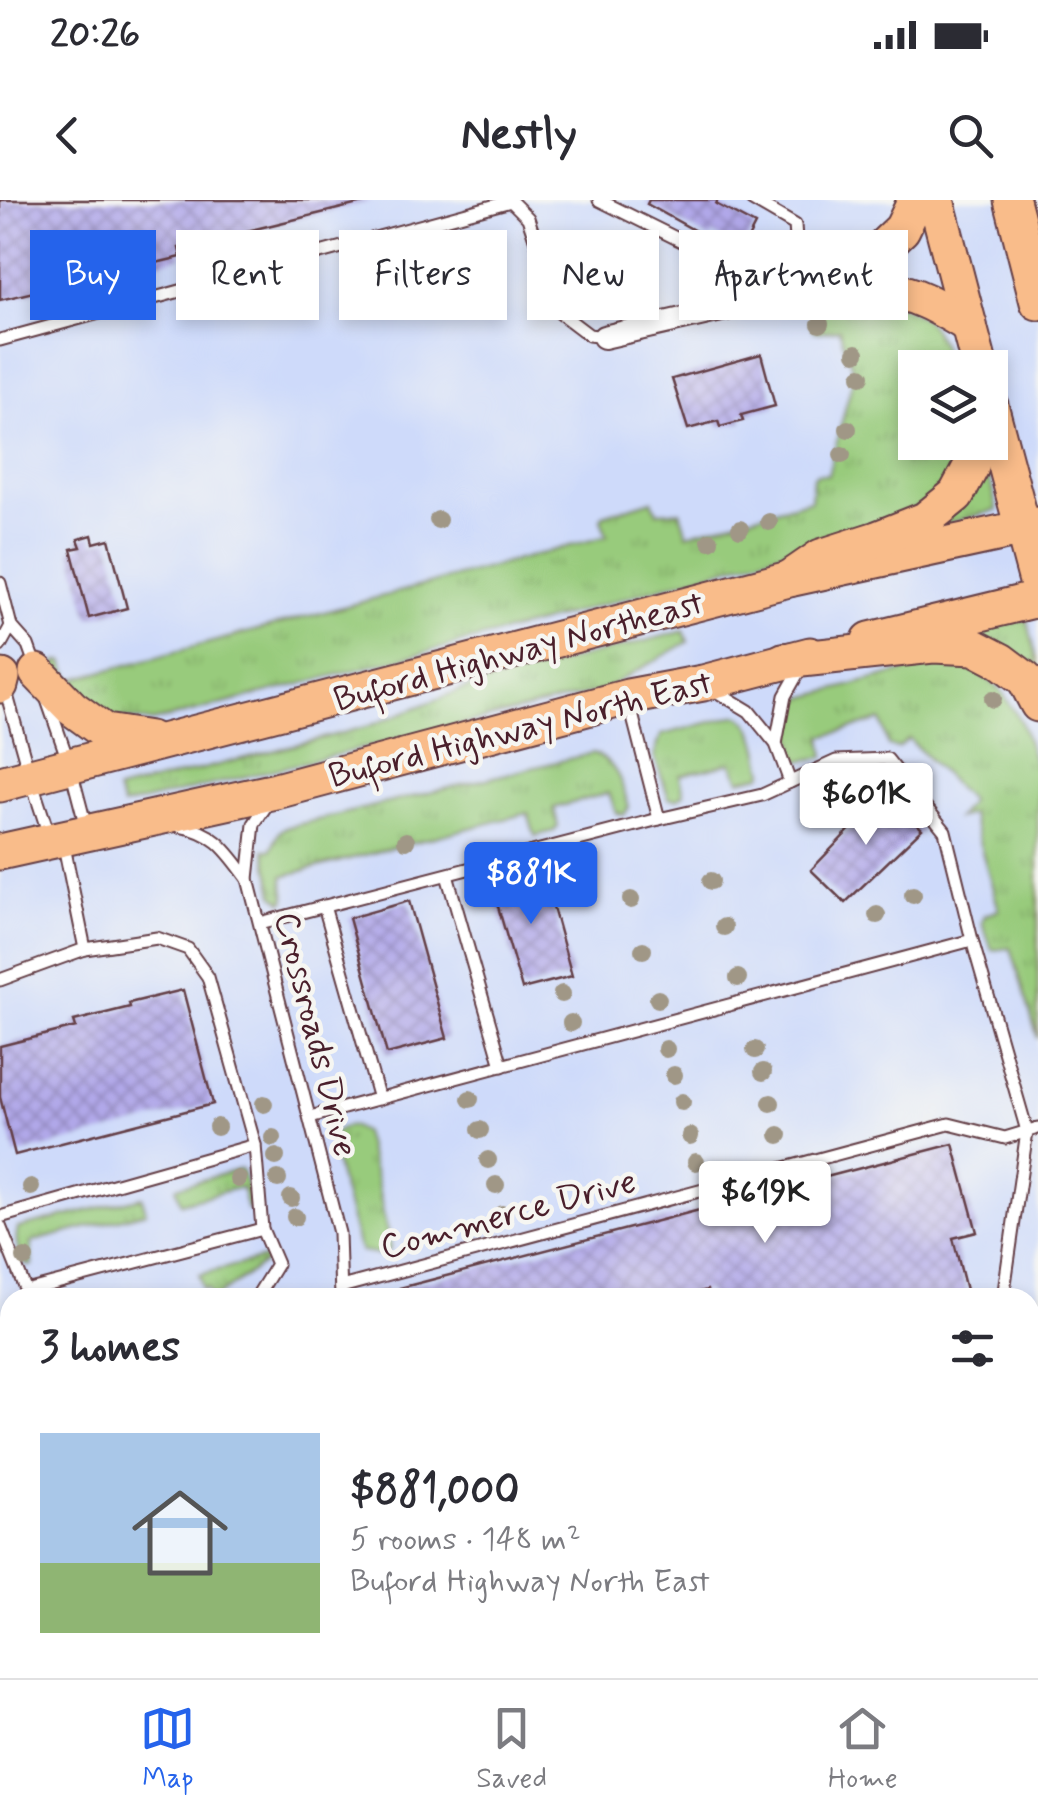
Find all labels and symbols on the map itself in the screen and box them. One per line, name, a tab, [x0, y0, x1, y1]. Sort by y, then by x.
street label: Buford Highway Northeast	[329, 580, 709, 726]
street label: Buford Highway North East	[324, 660, 718, 803]
pin: $601K	[796, 763, 936, 848]
pin: $881K	[461, 842, 601, 927]
street label: Crossroads Drive	[262, 907, 368, 1162]
street label: Commerce Drive	[376, 1159, 641, 1271]
pin: $619K	[695, 1161, 835, 1246]

